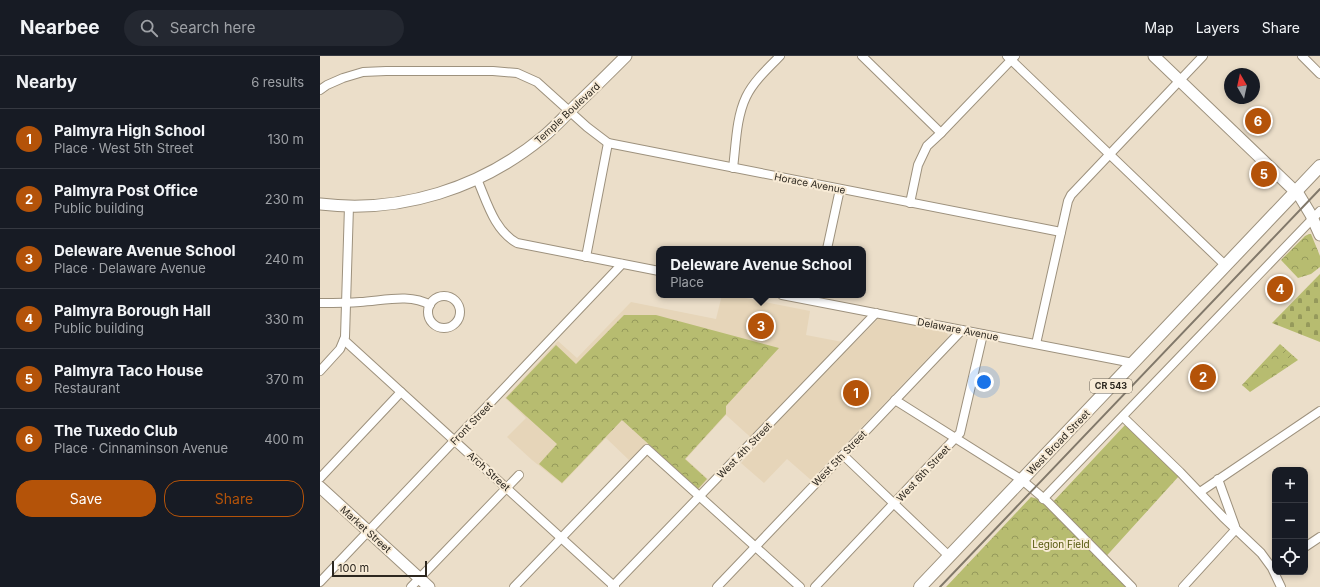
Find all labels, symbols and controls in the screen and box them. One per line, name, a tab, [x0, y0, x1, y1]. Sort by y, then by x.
search box	[124, 10, 404, 46]
text: Nearbee	[20, 16, 100, 39]
icon: search	[138, 17, 160, 39]
text: Search here	[170, 18, 255, 37]
text: Map	[1145, 19, 1174, 36]
text: Layers	[1196, 19, 1240, 36]
text: Share	[1262, 19, 1300, 36]
north arrow	[1224, 68, 1260, 104]
text: Nearby	[16, 72, 77, 92]
text: 6 results	[251, 74, 304, 90]
street label: Temple Boulevard	[532, 80, 602, 146]
pin: 6	[1245, 106, 1271, 136]
text: Palmyra High School	[54, 121, 205, 140]
text: 1	[26, 131, 32, 147]
text: 130 m	[267, 131, 304, 147]
text: Place · West 5th Street	[54, 140, 194, 156]
pin: 5	[1251, 159, 1277, 189]
street label: Horace Avenue	[773, 170, 847, 196]
text: Palmyra Post Office	[54, 181, 198, 200]
text: 2	[25, 191, 33, 207]
text: 230 m	[265, 191, 304, 207]
text: Public building	[54, 200, 144, 216]
text: Deleware Avenue School	[54, 241, 236, 260]
popup	[656, 246, 866, 298]
text: 3	[25, 251, 33, 267]
text: 240 m	[265, 251, 304, 267]
text: Deleware Avenue School	[670, 255, 852, 274]
text: Place · Delaware Avenue	[54, 260, 206, 276]
text: Place	[670, 274, 704, 290]
pin: 4	[1267, 274, 1293, 304]
text: Palmyra Borough Hall	[54, 301, 211, 320]
text: 4	[25, 311, 33, 327]
text: 330 m	[265, 311, 304, 327]
pin: 3	[748, 311, 774, 341]
street label: Delaware Avenue	[916, 315, 1000, 343]
text: Public building	[54, 320, 144, 336]
text: Palmyra Taco House	[54, 361, 203, 380]
pin: 2	[1190, 362, 1216, 392]
text: 5	[25, 371, 33, 387]
text: 370 m	[266, 371, 304, 387]
your location	[974, 372, 994, 392]
pin: 1	[843, 378, 869, 408]
road number: CR 543	[1090, 379, 1132, 393]
text: Restaurant	[54, 380, 120, 396]
street label: Front Street	[447, 398, 495, 447]
street label: West Broad Street	[1024, 407, 1093, 477]
street label: West 4th Street	[714, 419, 774, 481]
text: The Tuxedo Club	[54, 421, 178, 440]
street label: West 5th Street	[809, 427, 869, 488]
text: 6	[25, 431, 33, 447]
text: 400 m	[264, 431, 304, 447]
text: Place · Cinnaminson Avenue	[54, 440, 228, 456]
street label: West 6th Street	[894, 442, 953, 504]
street label: Arch Street	[465, 449, 513, 494]
map controls	[1272, 467, 1308, 575]
button: +	[1272, 467, 1308, 503]
button: Save	[16, 480, 156, 517]
button: Share	[164, 480, 304, 517]
street label: Market Street	[338, 503, 394, 555]
button: −	[1272, 503, 1308, 539]
park label: Legion Field	[1032, 538, 1090, 550]
button: locate	[1272, 539, 1308, 575]
scale bar	[332, 559, 427, 578]
text: 100 m	[338, 561, 369, 575]

